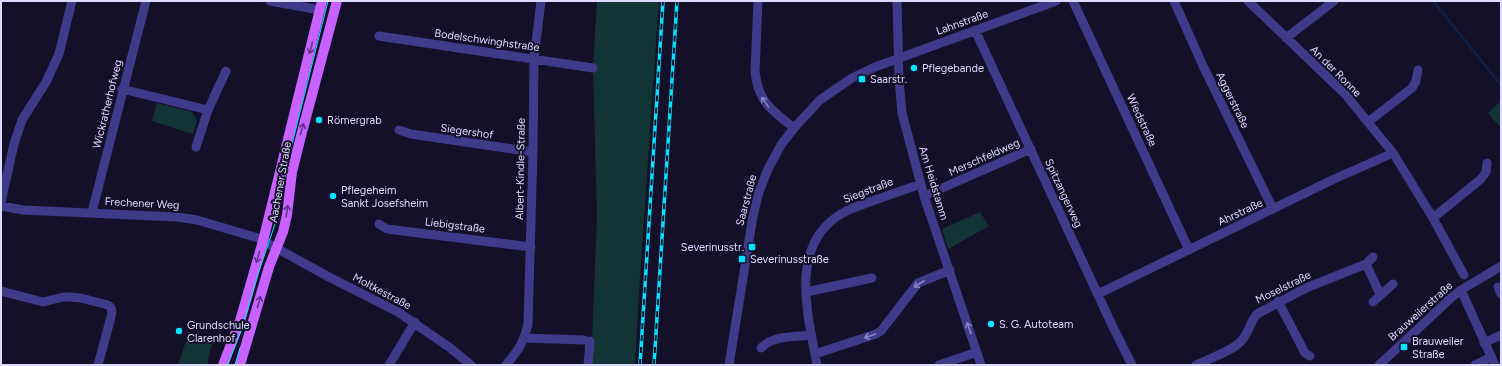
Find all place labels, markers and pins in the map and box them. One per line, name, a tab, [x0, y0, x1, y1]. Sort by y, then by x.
place label: Pflegebande	[922, 62, 984, 75]
marker: Pflegebande	[909, 63, 919, 73]
place label: Saarstr.	[870, 73, 907, 86]
marker: Saarstr.	[857, 74, 867, 84]
place label: Römergrab	[327, 114, 382, 127]
marker: Römergrab	[314, 115, 324, 125]
place label: Pflegeheim Sankt Josefsheim	[341, 184, 428, 210]
marker: Pflegeheim Sankt Josefsheim	[328, 191, 338, 201]
place label: Severinusstr.	[681, 241, 744, 254]
marker: Severinusstr.	[747, 242, 757, 252]
place label: Severinusstraße	[750, 253, 829, 266]
marker: Severinusstraße	[737, 254, 747, 264]
place label: S. G. Autoteam	[999, 318, 1073, 331]
place label: Grundschule Clarenhof	[187, 319, 250, 345]
marker: S. G. Autoteam	[986, 319, 996, 329]
marker: Grundschule Clarenhof	[174, 326, 184, 336]
place label: Brauweiler Straße	[1412, 335, 1464, 361]
marker: Brauweiler Straße	[1399, 342, 1409, 352]

